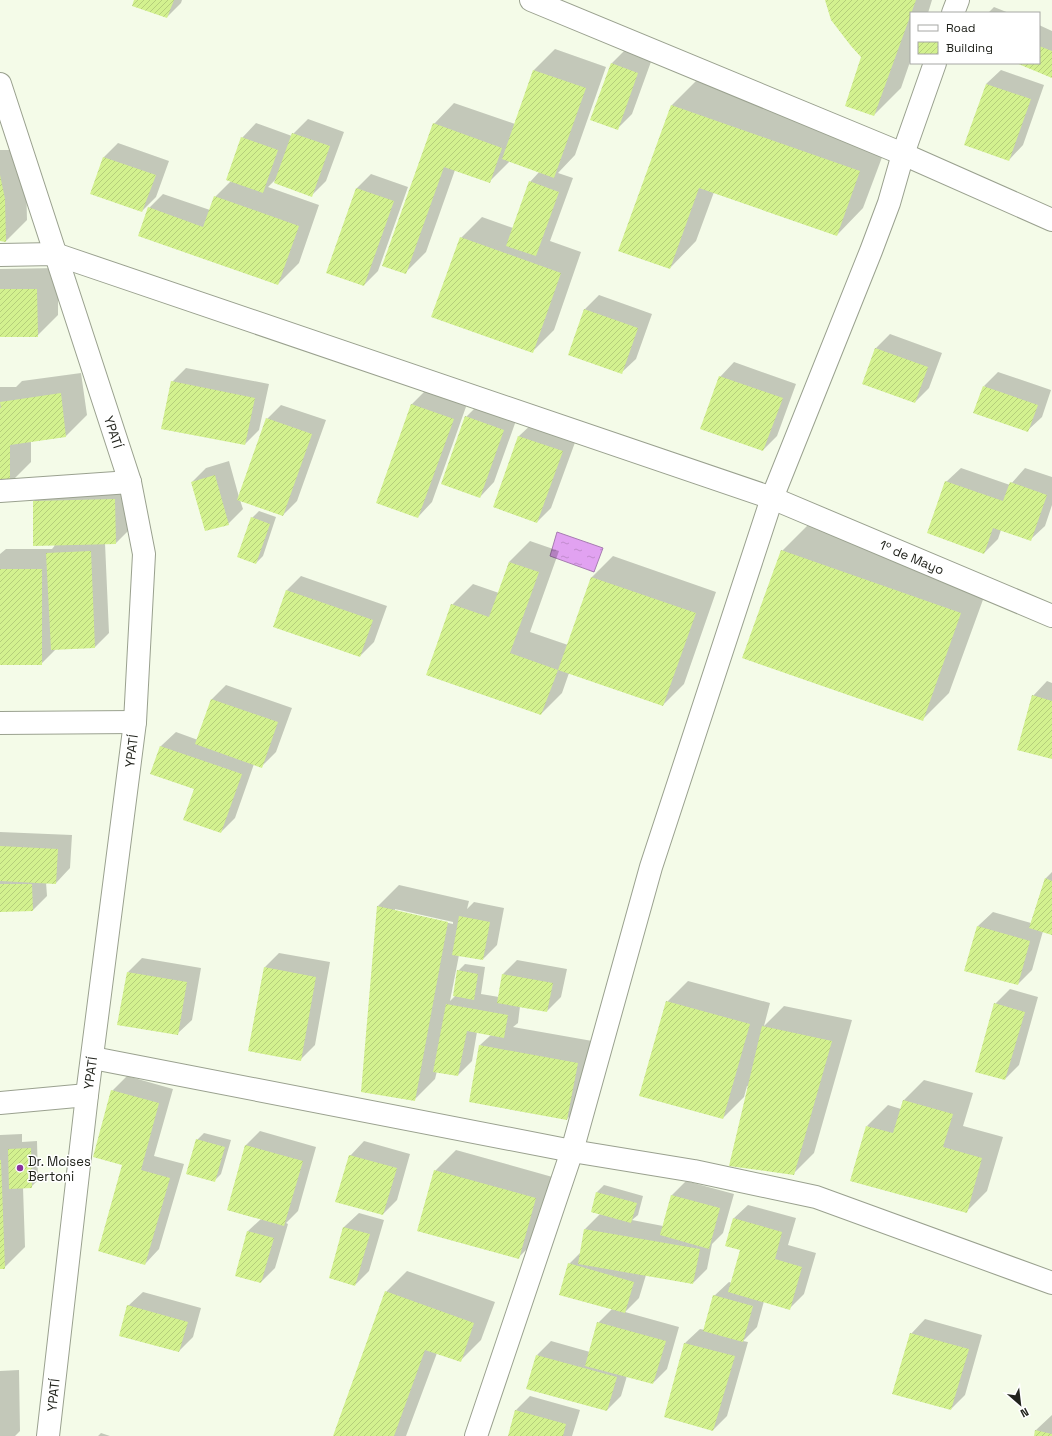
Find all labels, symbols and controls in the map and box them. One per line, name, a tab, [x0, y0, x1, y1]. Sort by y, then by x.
legend	[910, 12, 1040, 64]
text: Road	[946, 20, 975, 36]
text: Building	[946, 40, 993, 56]
street label: YPATÍ	[100, 414, 126, 450]
street label: 1º de Mayo	[877, 536, 947, 579]
street label: YPATÍ	[121, 734, 142, 768]
street label: YPATÍ	[80, 1056, 101, 1091]
place label: Dr. Moises Bertoni	[28, 1153, 91, 1185]
marker: Dr. Moises Bertoni	[15, 1163, 25, 1173]
street label: YPATÍ	[43, 1378, 64, 1412]
north arrow	[1000, 1384, 1040, 1424]
text: N	[1018, 1405, 1031, 1421]

